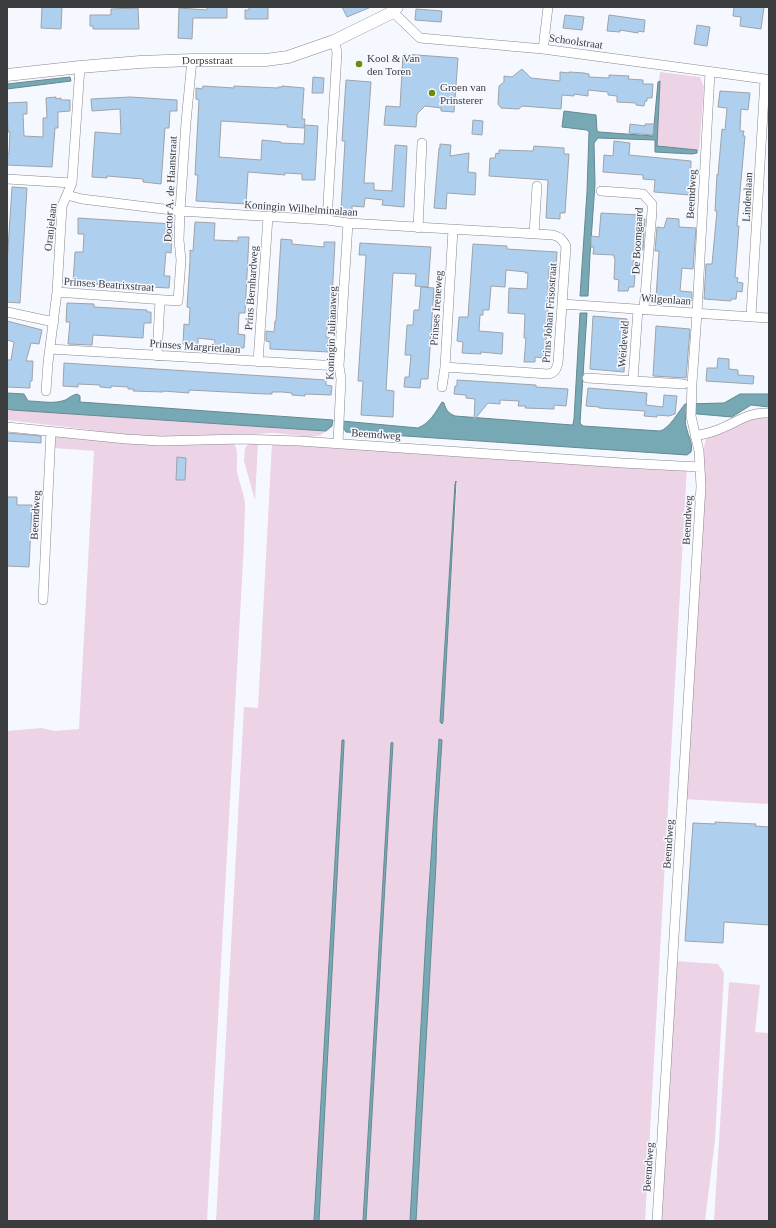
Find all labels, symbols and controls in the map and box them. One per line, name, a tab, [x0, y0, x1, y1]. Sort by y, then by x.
street label: Schoolstraat	[548, 31, 604, 51]
place label: Kool & Van den Toren	[367, 52, 420, 77]
street label: Dorpsstraat	[182, 54, 233, 66]
marker: Kool & Van den Toren	[354, 59, 364, 69]
place label: Groen van Prinsterer	[440, 81, 487, 106]
marker: Groen van Prinsterer	[427, 88, 437, 98]
street label: Doctor A. de Haanstraat	[161, 136, 179, 242]
street label: Beemdweg	[684, 168, 698, 219]
street label: Lindenlaan	[740, 171, 754, 222]
street label: Koningin Wilhelminalaan	[244, 198, 359, 218]
street label: Oranjelaan	[42, 202, 59, 252]
street label: De Boomgaard	[629, 207, 645, 275]
street label: Prins Bernhardweg	[242, 245, 260, 331]
street label: Prins Johan Frisostraat	[540, 263, 558, 363]
street label: Prinses Ireneweg	[427, 269, 445, 346]
street label: Prinses Beatrixstraat	[63, 275, 155, 293]
street label: Koningin Julianaweg	[323, 285, 339, 380]
street label: Wilgenlaan	[641, 291, 692, 307]
street label: Weideveld	[615, 320, 631, 368]
street label: Prinses Margrietlaan	[149, 337, 241, 355]
street label: Beemdweg	[351, 426, 402, 442]
street label: Beemdweg	[28, 489, 42, 540]
street label: Beemdweg	[680, 494, 694, 545]
street label: Beemdweg	[660, 818, 676, 869]
street label: Beemdweg	[640, 1141, 656, 1192]

